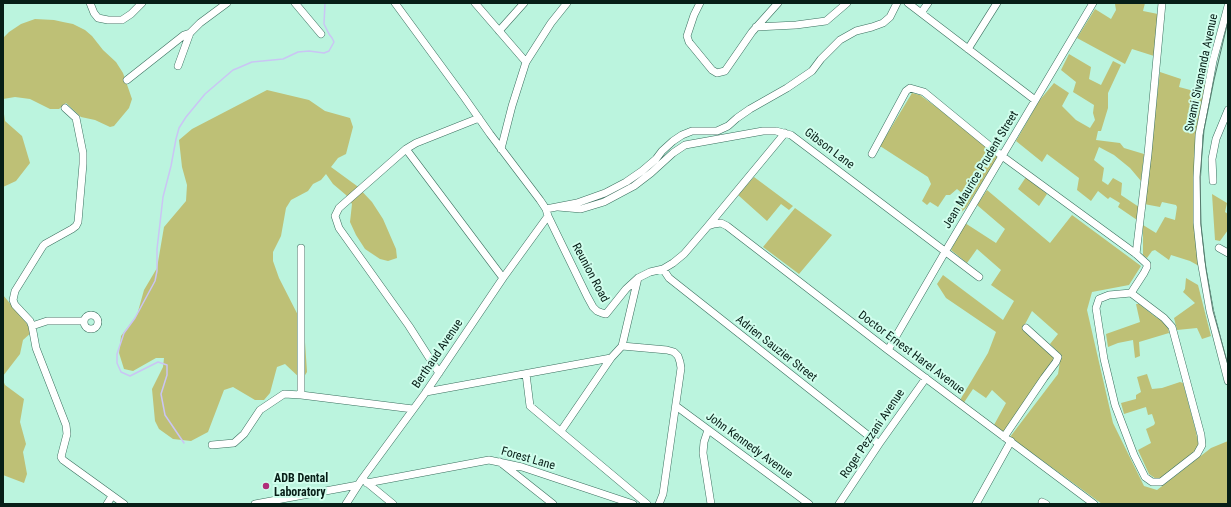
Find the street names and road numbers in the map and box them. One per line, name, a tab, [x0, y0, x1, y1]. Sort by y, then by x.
street label: Swami Sivananda Avenue	[1182, 13, 1222, 133]
street label: Jean Maurice Prudent Street	[940, 109, 1022, 231]
street label: Gibson Lane	[801, 126, 857, 172]
street label: Reunion Road	[568, 241, 612, 305]
street label: Doctor Ernest Harel Avenue	[855, 308, 967, 398]
street label: Adrien Sauzier Street	[732, 313, 820, 385]
street label: Berthaud Avenue	[410, 317, 466, 391]
street label: Roger Pezzani Avenue	[838, 387, 908, 481]
street label: John Kennedy Avenue	[703, 410, 795, 482]
street label: Forest Lane	[499, 444, 557, 474]

